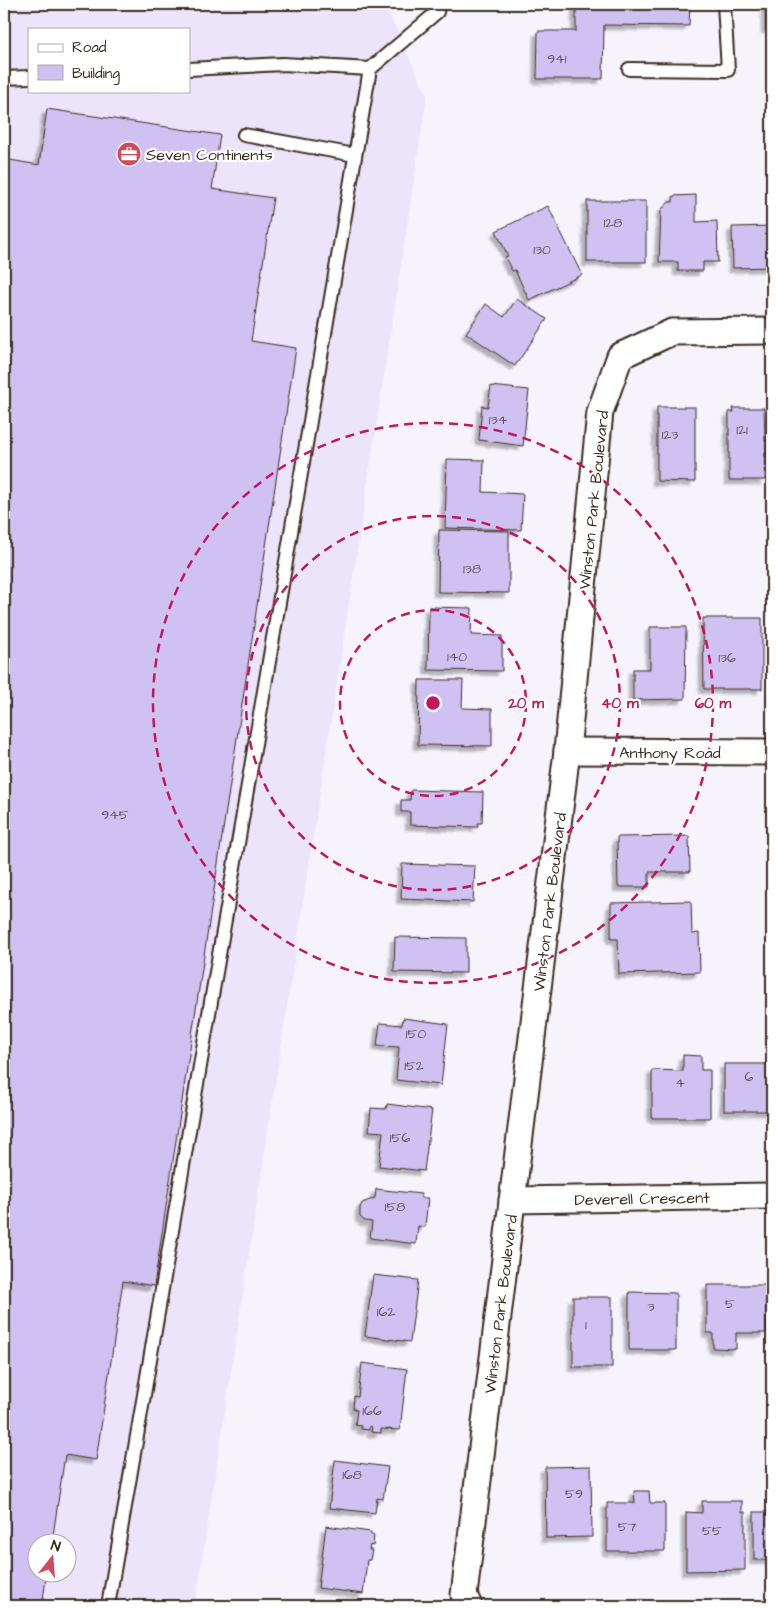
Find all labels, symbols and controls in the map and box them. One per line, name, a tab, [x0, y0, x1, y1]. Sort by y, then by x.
legend	[28, 28, 190, 92]
text: Road	[72, 37, 107, 58]
house number: 941	[547, 49, 567, 69]
text: Building	[72, 63, 120, 85]
office icon: Seven Continents	[116, 141, 142, 167]
place label: Seven Continents	[146, 144, 273, 166]
house number: 128	[604, 213, 622, 233]
house number: 130	[533, 240, 551, 260]
street label: Winston Park Boulevard	[574, 409, 614, 591]
house number: 134	[489, 410, 508, 430]
house number: 121	[736, 420, 748, 440]
house number: 123	[662, 425, 678, 445]
house number: 138	[463, 559, 481, 579]
house number: 140	[447, 647, 467, 667]
house number: 136	[718, 648, 736, 668]
text: 20 m	[507, 693, 544, 714]
text: 40 m	[601, 693, 639, 714]
text: 60 m	[695, 693, 732, 714]
centre of rings	[424, 694, 442, 712]
street label: Anthony Road	[619, 742, 721, 765]
house number: 945	[101, 805, 129, 825]
street label: Winston Park Boulevard	[528, 811, 572, 993]
house number: 150	[406, 1024, 426, 1044]
house number: 152	[404, 1056, 424, 1076]
house number: 6	[745, 1067, 754, 1087]
house number: 4	[675, 1073, 685, 1093]
house number: 156	[390, 1128, 410, 1148]
street label: Deverell Crescent	[574, 1187, 710, 1211]
house number: 158	[385, 1197, 405, 1217]
street label: Winston Park Boulevard	[479, 1213, 523, 1395]
house number: 5	[725, 1294, 735, 1314]
house number: 3	[647, 1297, 655, 1317]
house number: 162	[377, 1302, 395, 1322]
house number: 1	[585, 1315, 587, 1335]
house number: 166	[362, 1401, 382, 1421]
house number: 168	[342, 1465, 362, 1485]
house number: 59	[565, 1484, 583, 1504]
house number: 57	[618, 1517, 637, 1537]
house number: 55	[702, 1521, 722, 1541]
north arrow	[28, 1532, 78, 1582]
text: N	[48, 1536, 63, 1557]

